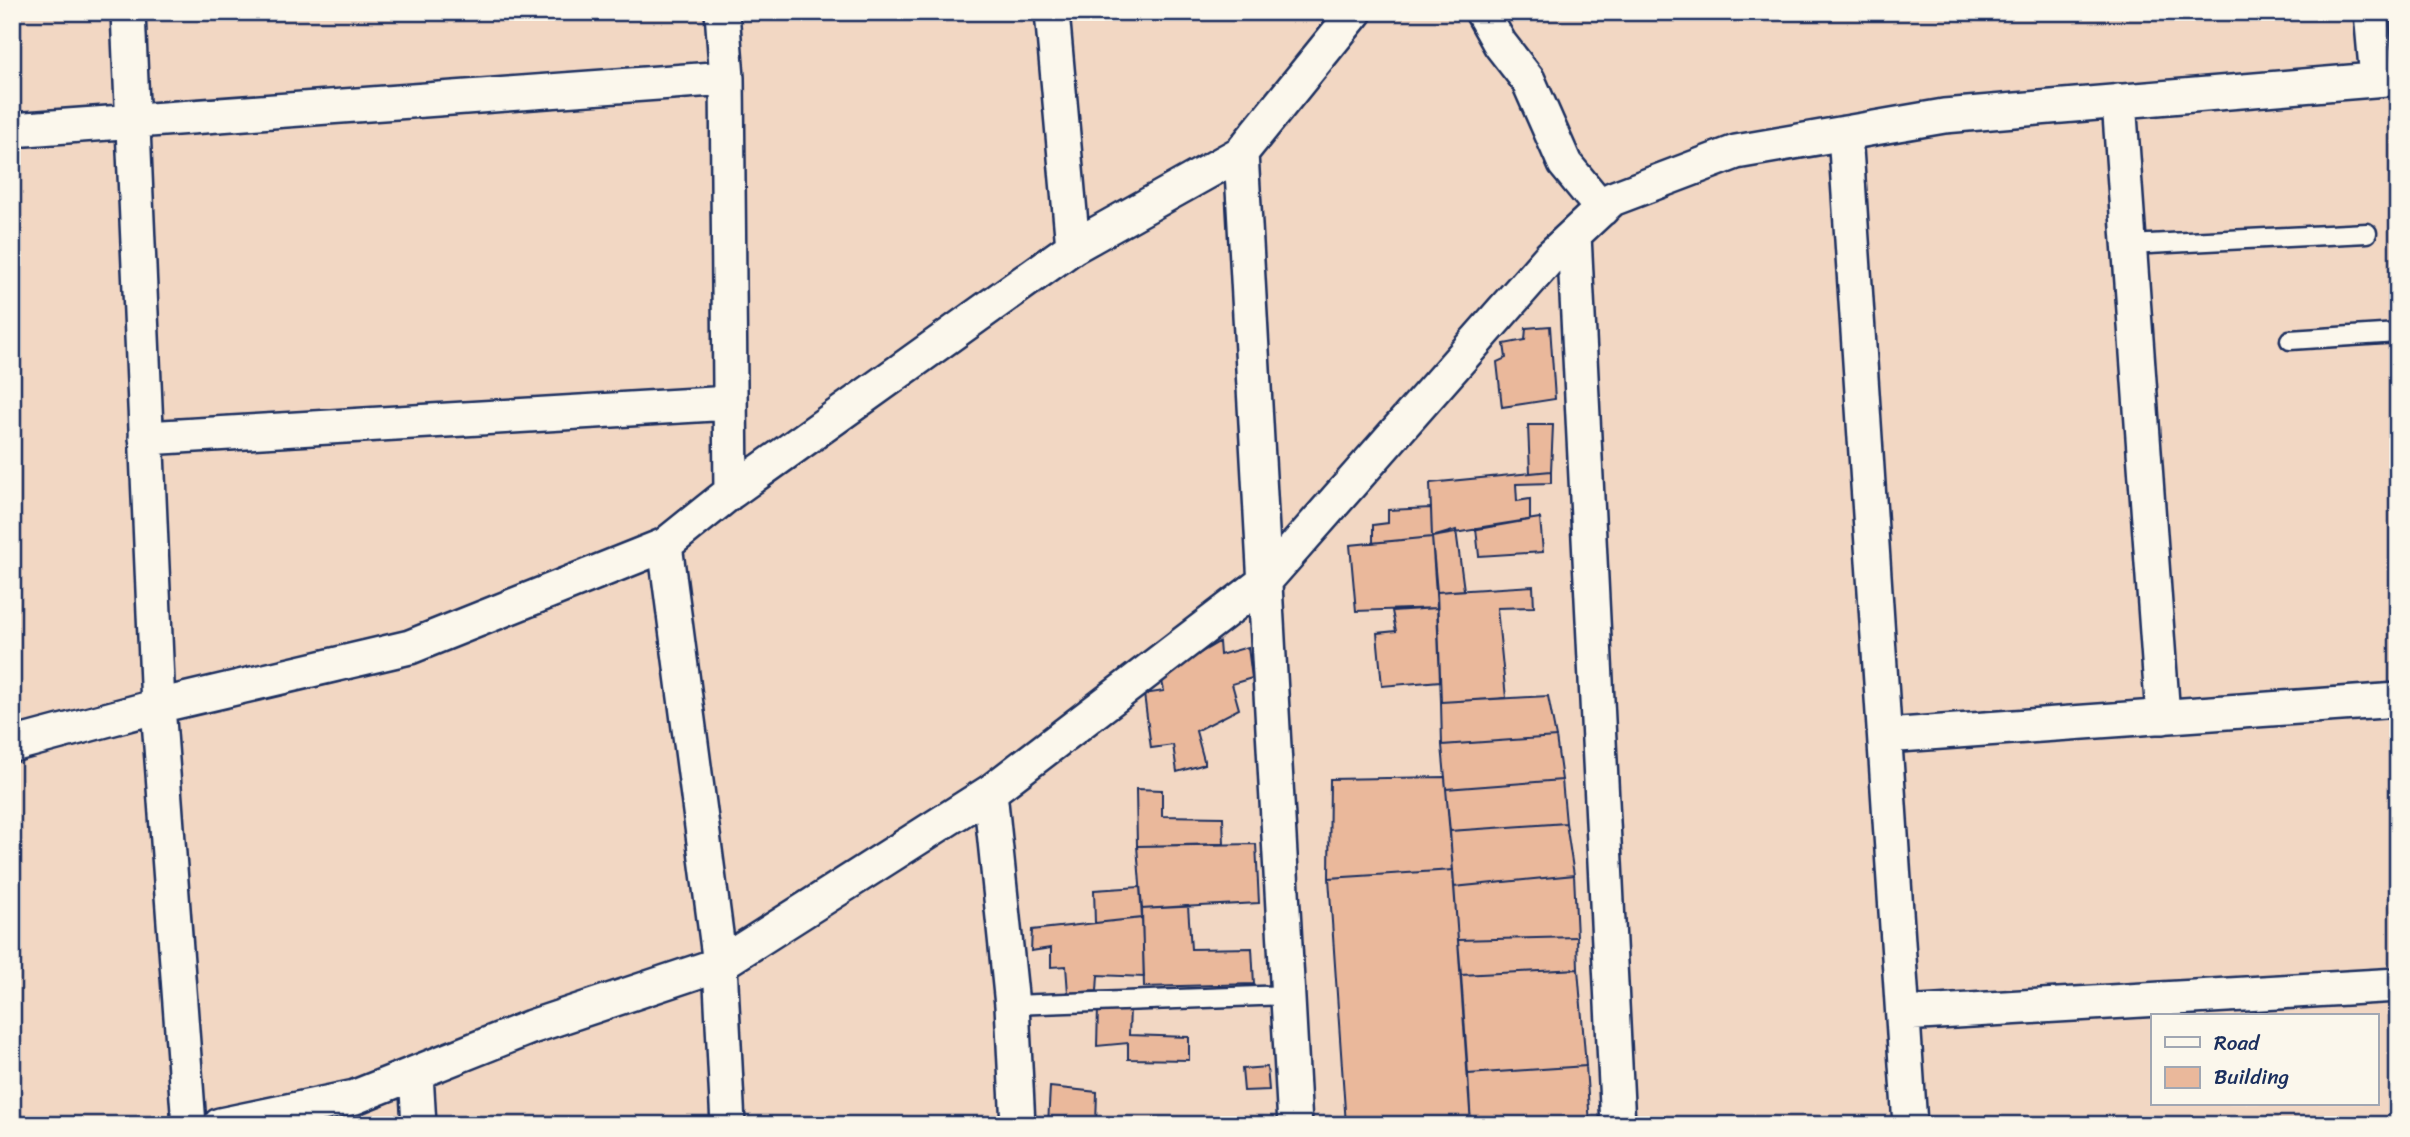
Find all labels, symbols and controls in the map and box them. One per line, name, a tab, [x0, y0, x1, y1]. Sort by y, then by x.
legend	[2151, 1014, 2378, 1106]
text: Road	[2214, 1024, 2261, 1062]
text: Building	[2214, 1058, 2290, 1096]

